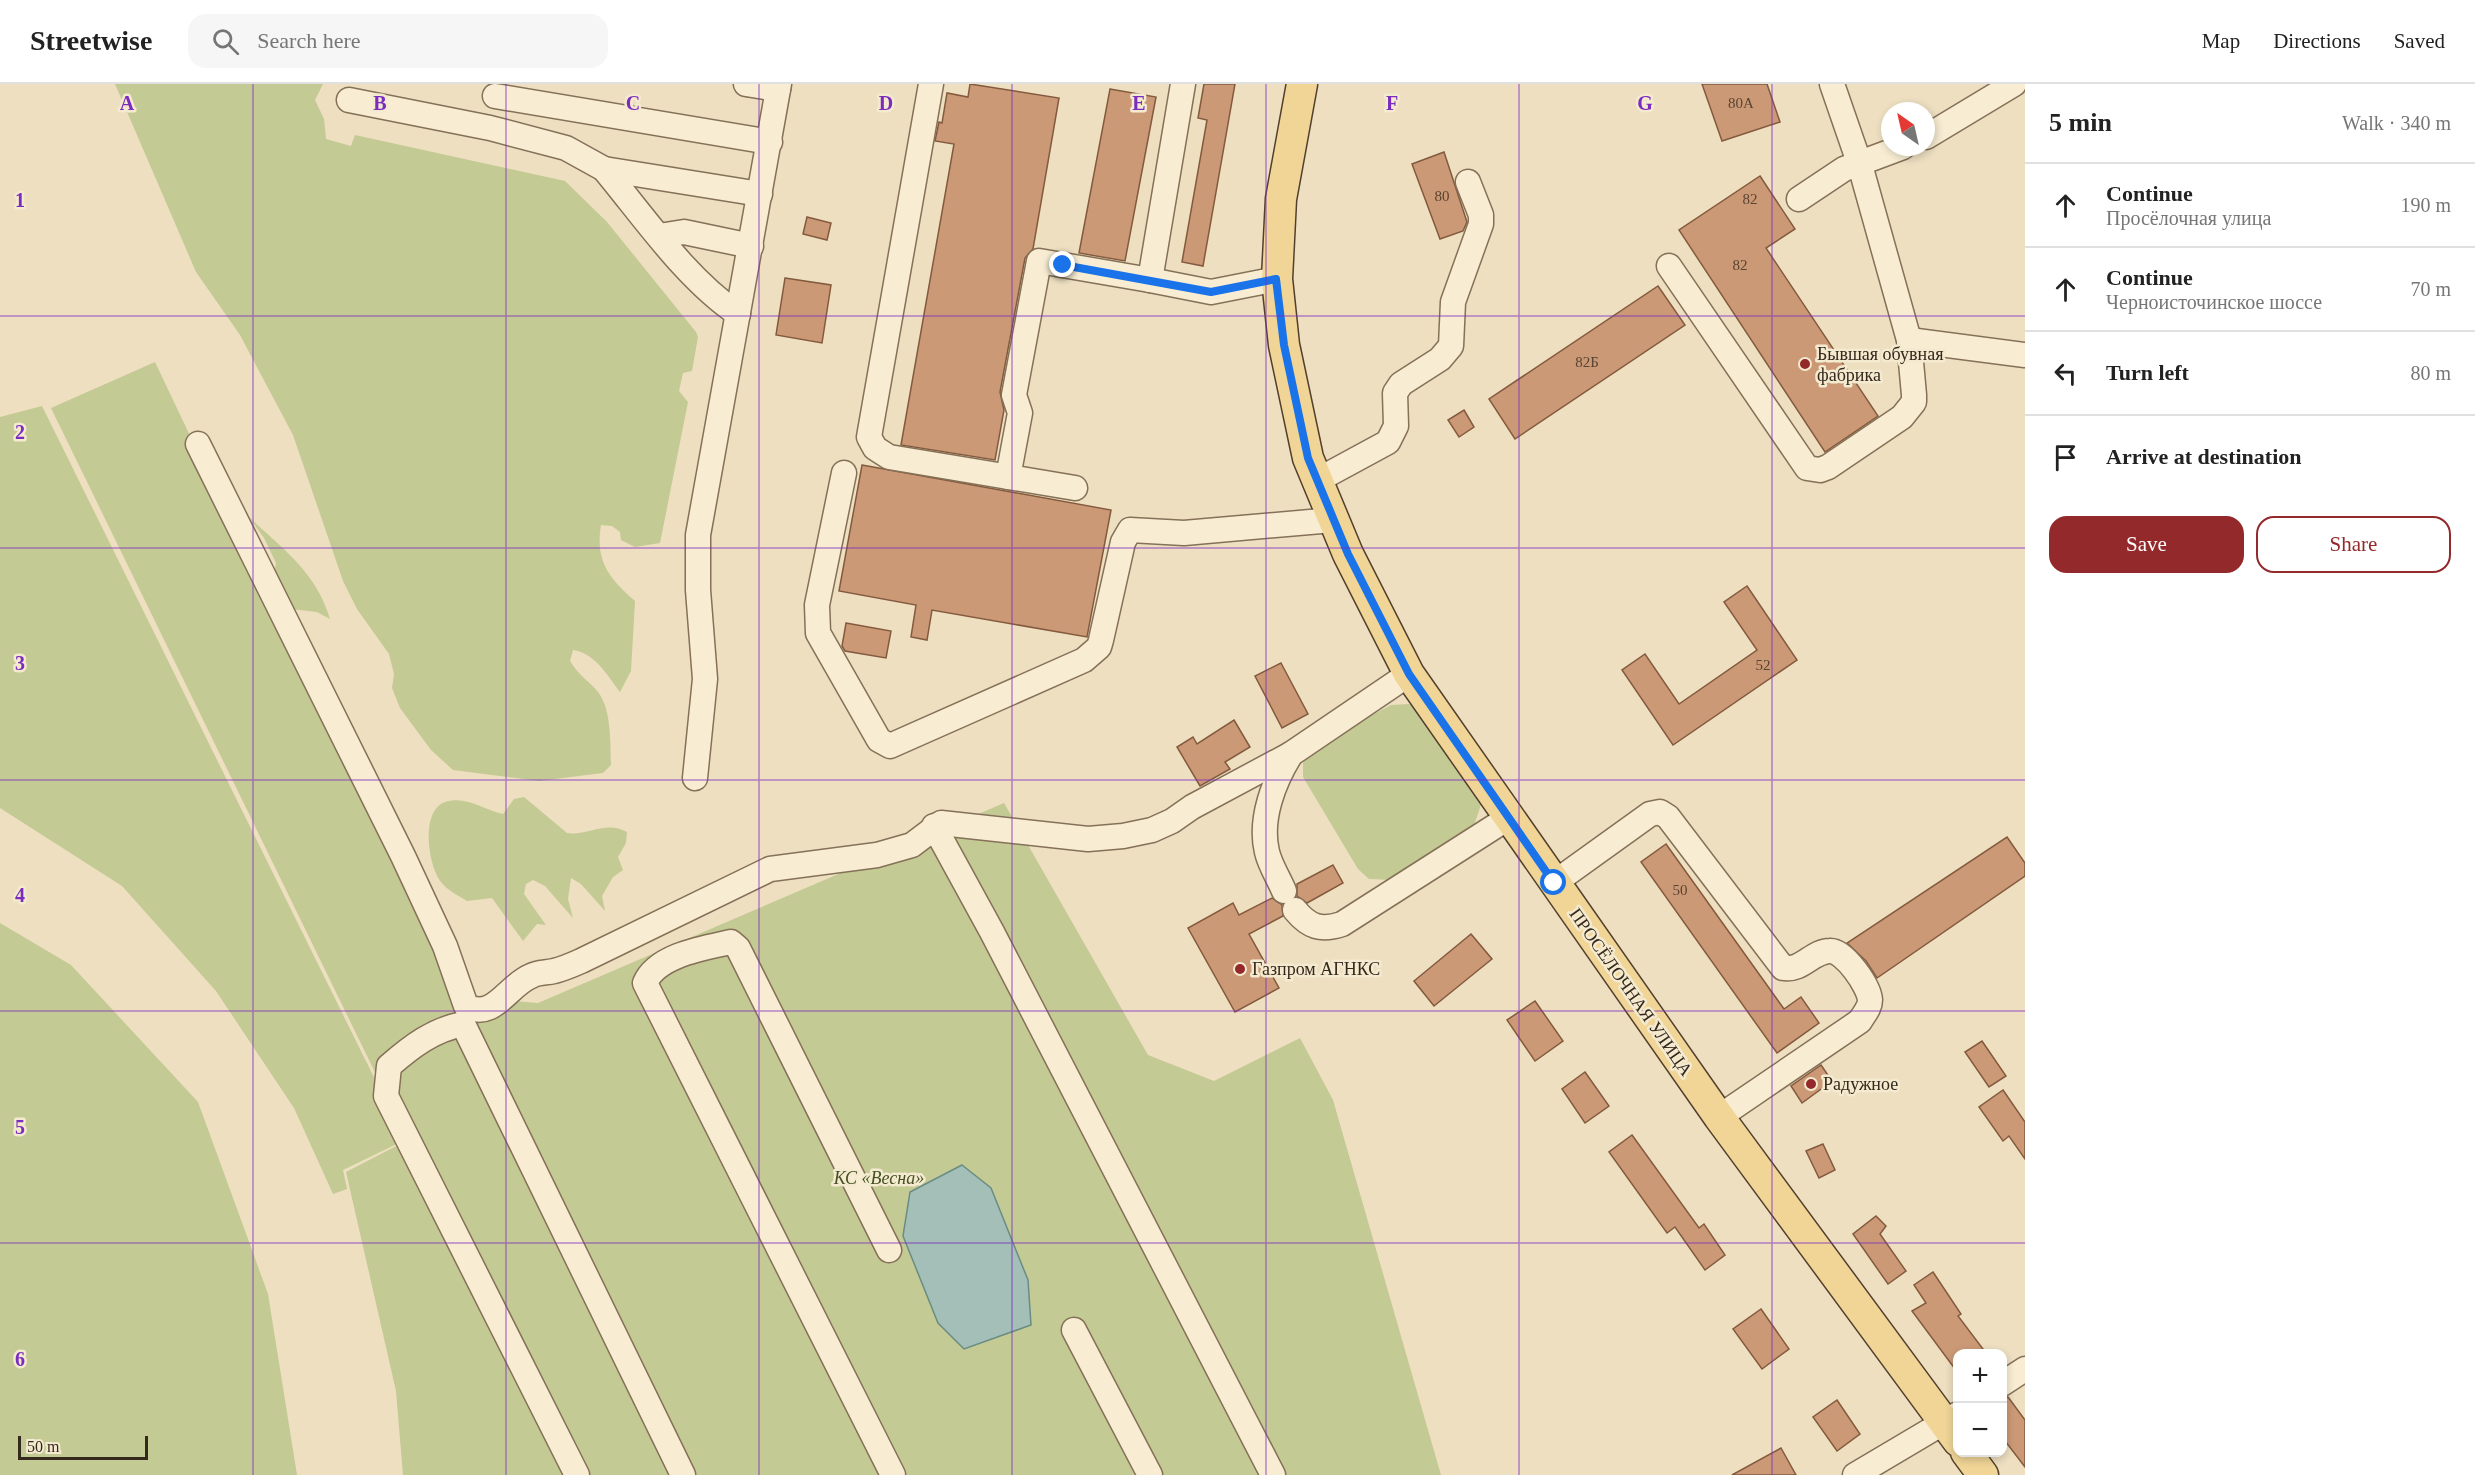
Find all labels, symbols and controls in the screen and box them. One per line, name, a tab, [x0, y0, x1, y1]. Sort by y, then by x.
search box	[188, 14, 608, 68]
text: Streetwise	[30, 25, 152, 56]
icon: search	[209, 25, 242, 58]
text: Search here	[257, 28, 361, 53]
text: Map	[2202, 29, 2240, 53]
text: Directions	[2273, 29, 2361, 53]
text: Saved	[2394, 29, 2445, 53]
text: A	[120, 92, 135, 114]
text: B	[373, 92, 387, 114]
text: C	[626, 92, 640, 114]
text: D	[879, 92, 893, 114]
text: E	[1132, 92, 1146, 114]
text: F	[1386, 92, 1398, 114]
text: G	[1637, 92, 1653, 114]
house number: 80А	[1728, 95, 1754, 111]
north arrow	[1881, 102, 1935, 156]
text: 5 min	[2049, 108, 2112, 137]
text: Walk · 340 m	[2342, 112, 2451, 134]
text: Continue	[2106, 181, 2193, 206]
house number: 80	[1435, 188, 1450, 204]
text: 1	[15, 189, 25, 211]
icon: ahead	[2049, 189, 2082, 222]
house number: 82	[1743, 191, 1758, 207]
text: 190 m	[2400, 194, 2451, 216]
text: Просёлочная улица	[2106, 207, 2271, 229]
route end	[1049, 251, 1075, 277]
house number: 82	[1733, 257, 1748, 273]
text: Continue	[2106, 265, 2193, 290]
icon: ahead	[2049, 273, 2082, 306]
text: 70 m	[2410, 278, 2451, 300]
text: Черноисточинское шоссе	[2106, 291, 2322, 313]
place label: Бывшая обувная фабрика	[1817, 344, 1943, 385]
house number: 82Б	[1575, 354, 1599, 370]
marker: Бывшая обувная фабрика	[1798, 357, 1812, 371]
icon: left	[2049, 357, 2082, 390]
text: Turn left	[2106, 360, 2189, 385]
text: 80 m	[2410, 362, 2451, 384]
text: 2	[15, 421, 25, 443]
icon: arrive	[2049, 441, 2082, 474]
text: Arrive at destination	[2106, 444, 2302, 469]
button: Save	[2049, 516, 2244, 573]
button: Share	[2256, 516, 2451, 573]
text: 3	[15, 652, 25, 674]
house number: 52	[1756, 657, 1771, 673]
route start	[1540, 869, 1566, 895]
house number: 50	[1673, 882, 1688, 898]
text: 4	[15, 884, 25, 906]
street label: ПРОСЁЛОЧНАЯ УЛИЦА	[1565, 904, 1697, 1080]
place label: Газпром АГНКС	[1252, 959, 1380, 979]
marker: Газпром АГНКС	[1233, 962, 1247, 976]
place label: Радужное	[1823, 1074, 1898, 1094]
marker: Радужное	[1804, 1077, 1818, 1091]
text: 5	[15, 1116, 25, 1138]
park label: КС «Весна»	[833, 1168, 924, 1188]
text: 6	[15, 1348, 25, 1370]
map controls	[1953, 1349, 2007, 1457]
button: +	[1953, 1349, 2007, 1403]
button: −	[1953, 1403, 2007, 1457]
scale bar	[18, 1433, 148, 1460]
text: 50 m	[27, 1438, 59, 1455]

